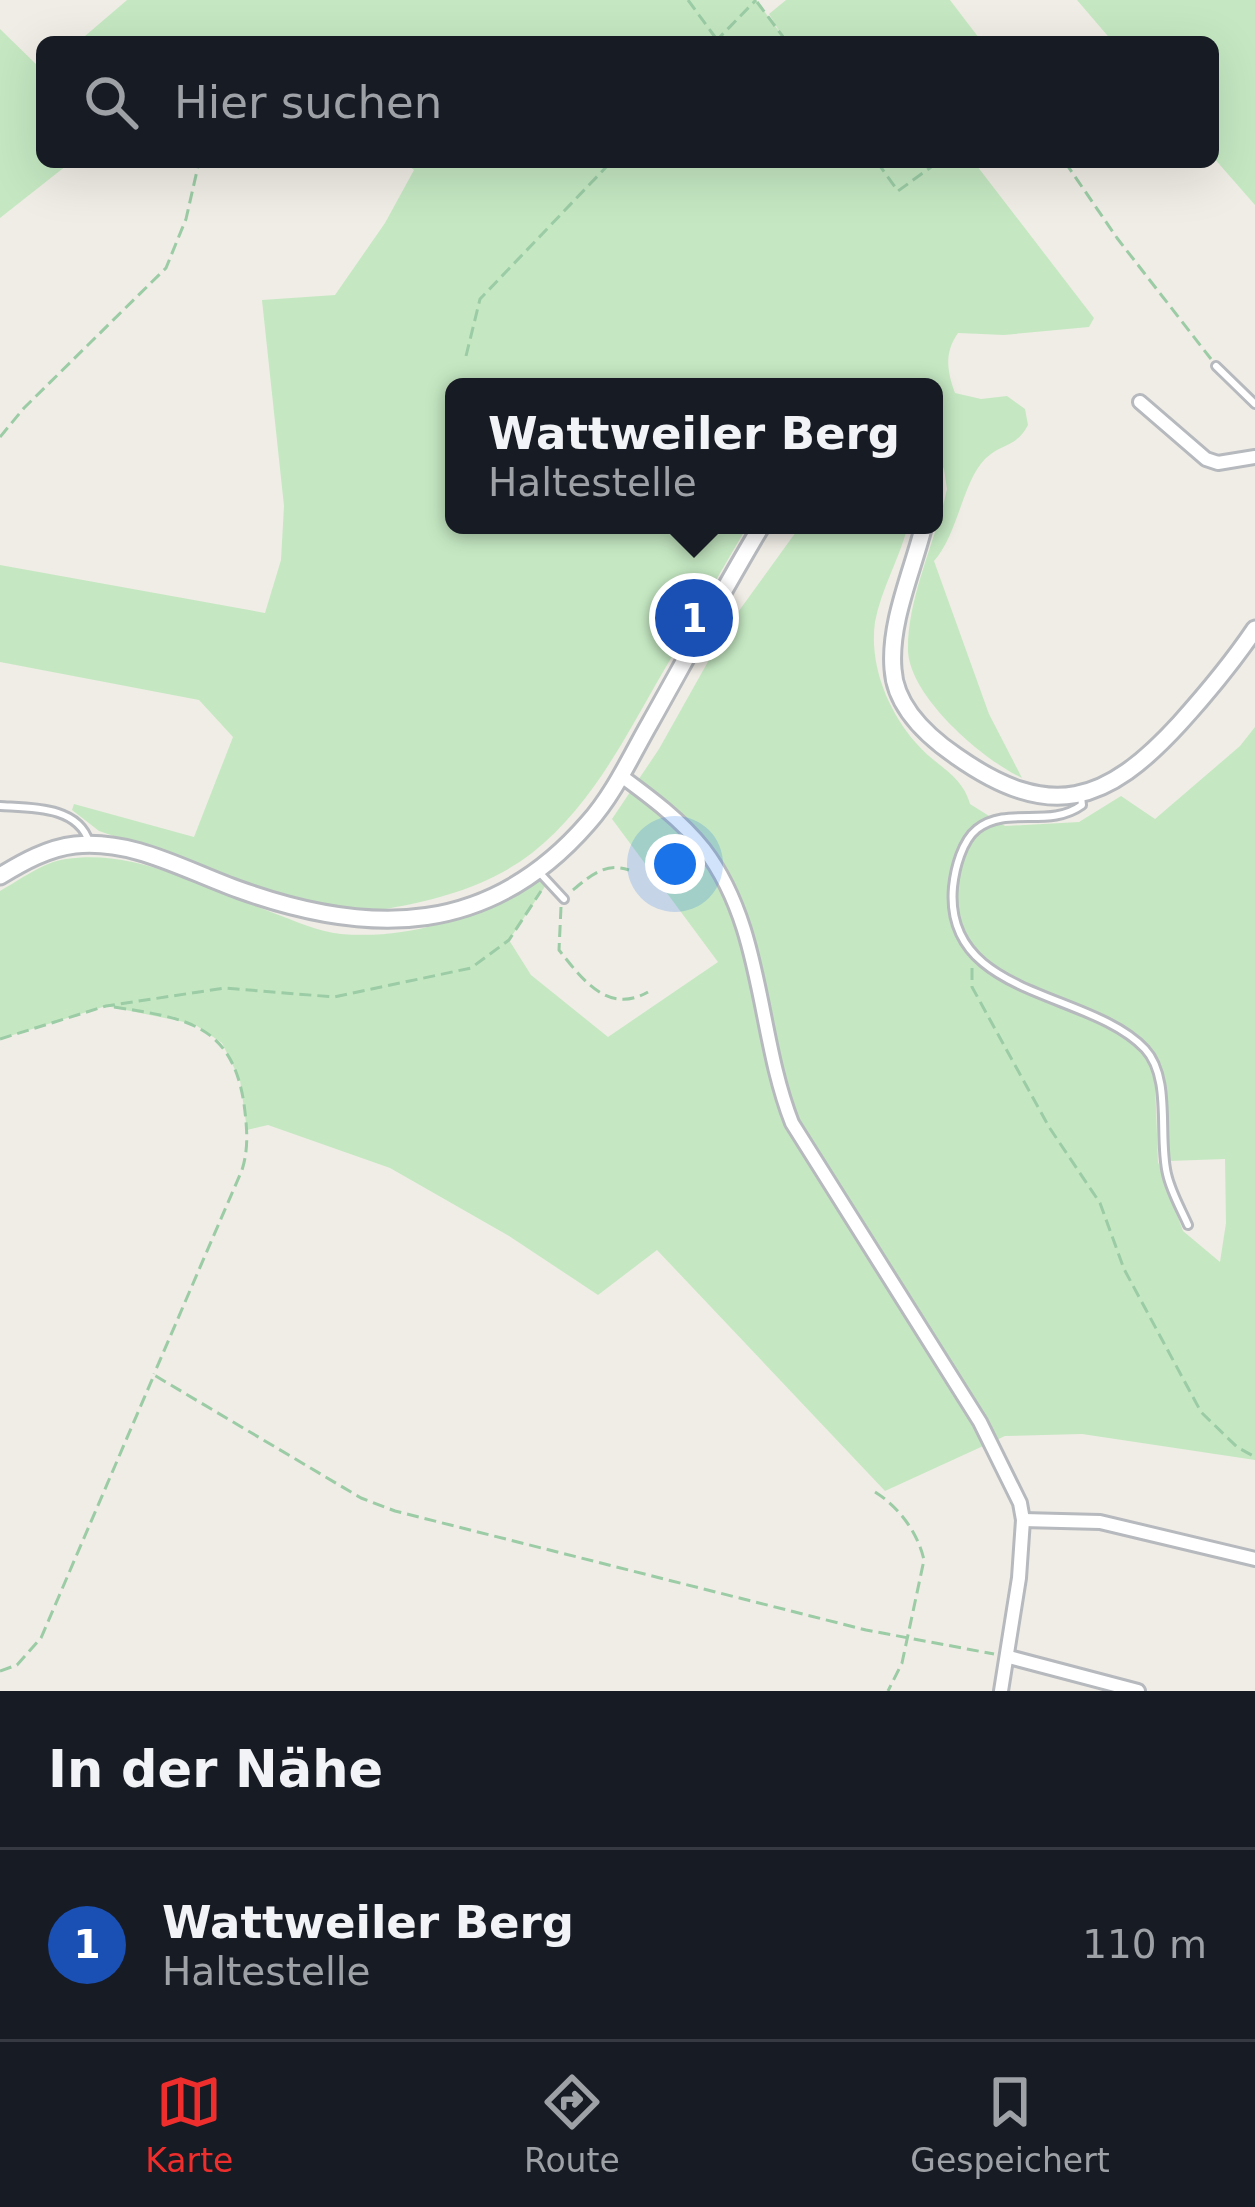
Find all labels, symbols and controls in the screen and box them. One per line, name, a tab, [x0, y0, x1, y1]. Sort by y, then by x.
search box	[36, 36, 1219, 168]
icon: search	[78, 69, 144, 135]
text: Hier suchen	[174, 76, 442, 129]
popup	[445, 378, 943, 534]
text: Wattweiler Berg	[488, 407, 900, 460]
text: Haltestelle	[488, 460, 697, 505]
pin: 1	[655, 573, 733, 663]
your location	[645, 834, 705, 894]
text: In der Nähe	[48, 1740, 383, 1799]
text: Wattweiler Berg	[162, 1896, 574, 1949]
text: 1	[73, 1922, 101, 1967]
text: 110 m	[1082, 1922, 1207, 1967]
text: Haltestelle	[162, 1949, 371, 1994]
tab: Karte	[145, 2069, 233, 2180]
tab: Route	[524, 2069, 620, 2180]
tab: Gespeichert	[910, 2069, 1110, 2180]

